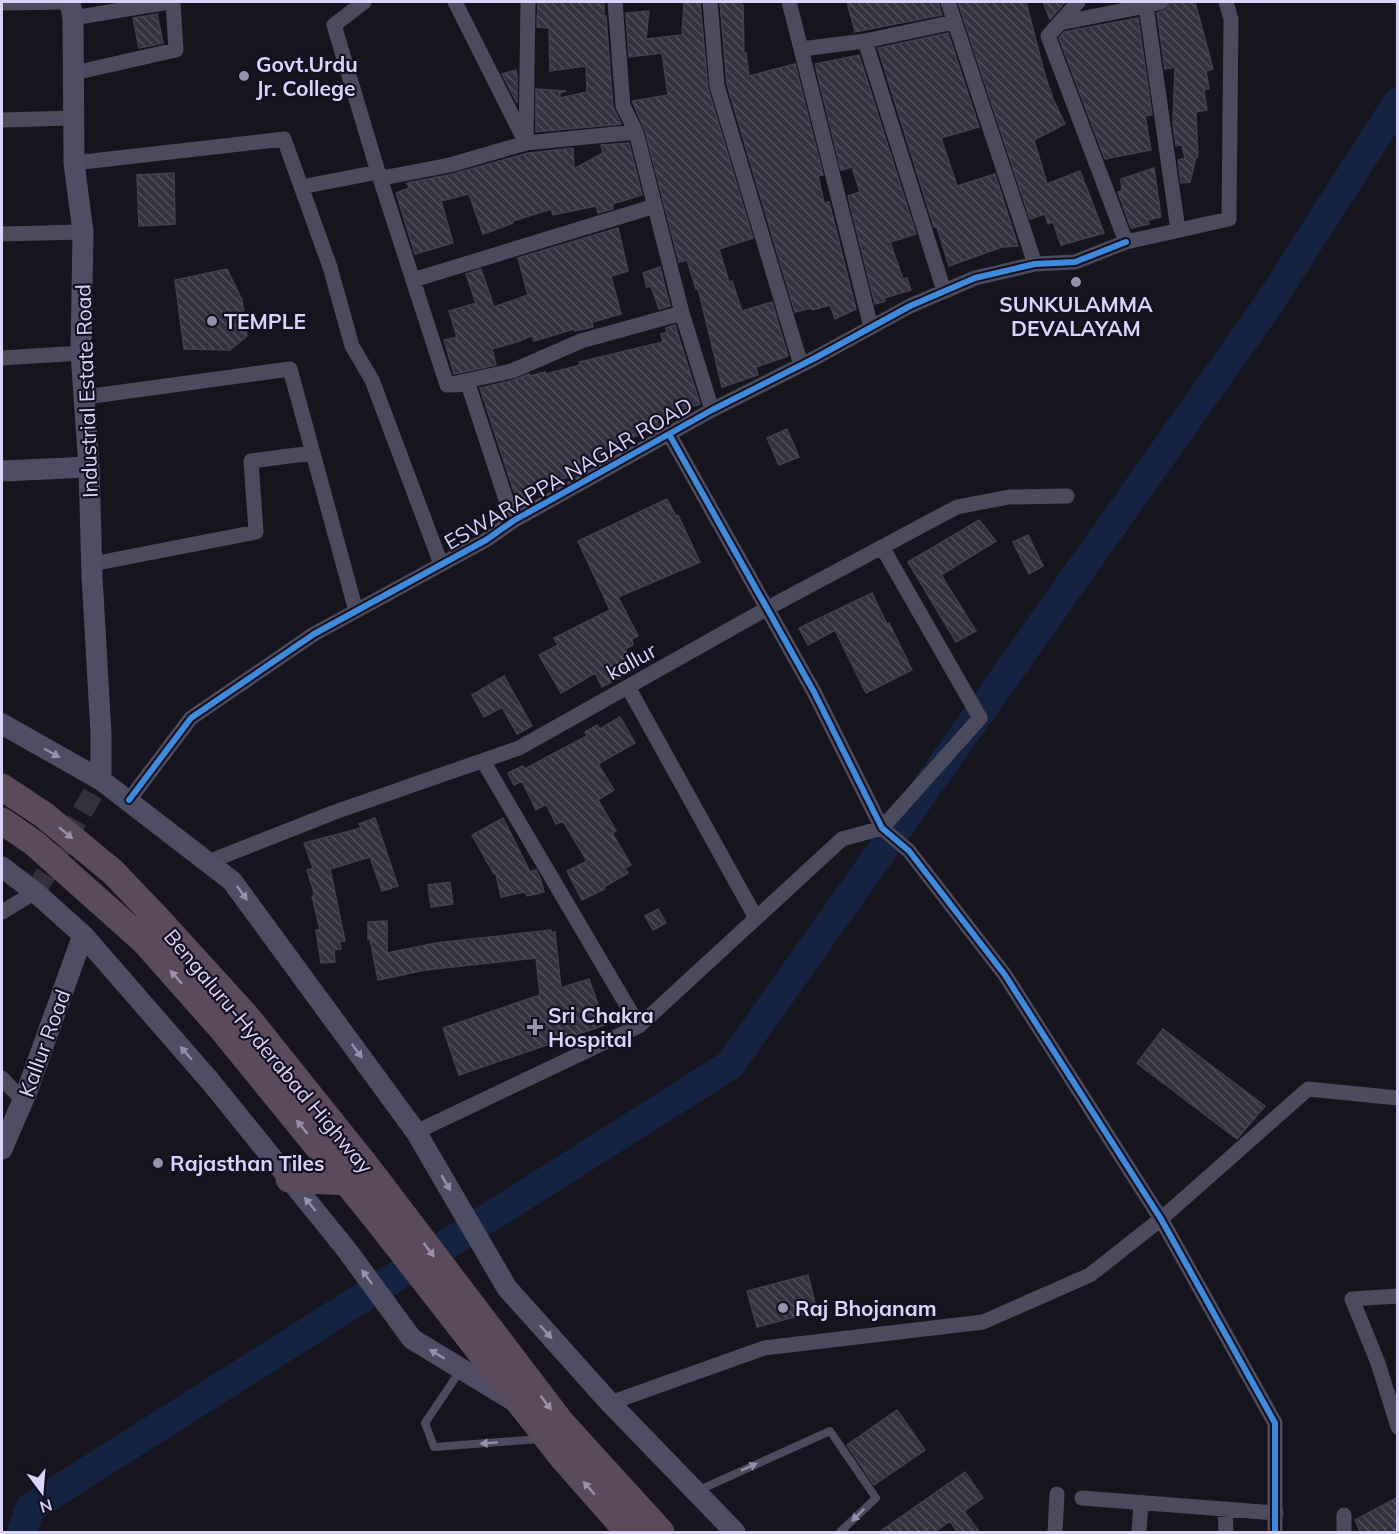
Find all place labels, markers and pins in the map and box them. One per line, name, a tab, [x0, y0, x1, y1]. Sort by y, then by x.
place label: Govt.Urdu Jr. College	[256, 51, 358, 101]
marker: Govt.Urdu Jr. College	[237, 69, 251, 83]
marker: SUNKULAMMA DEVALAYAM	[1069, 275, 1083, 289]
place label: SUNKULAMMA DEVALAYAM	[999, 291, 1153, 341]
place label: TEMPLE	[224, 308, 306, 334]
marker: TEMPLE	[205, 314, 219, 328]
place label: Sri Chakra Hospital	[548, 1002, 654, 1052]
marker: Sri Chakra Hospital	[526, 1018, 544, 1036]
place label: Rajasthan Tiles	[170, 1150, 325, 1176]
marker: Rajasthan Tiles	[151, 1156, 165, 1170]
place label: Raj Bhojanam	[795, 1295, 937, 1321]
marker: Raj Bhojanam	[776, 1301, 790, 1315]

